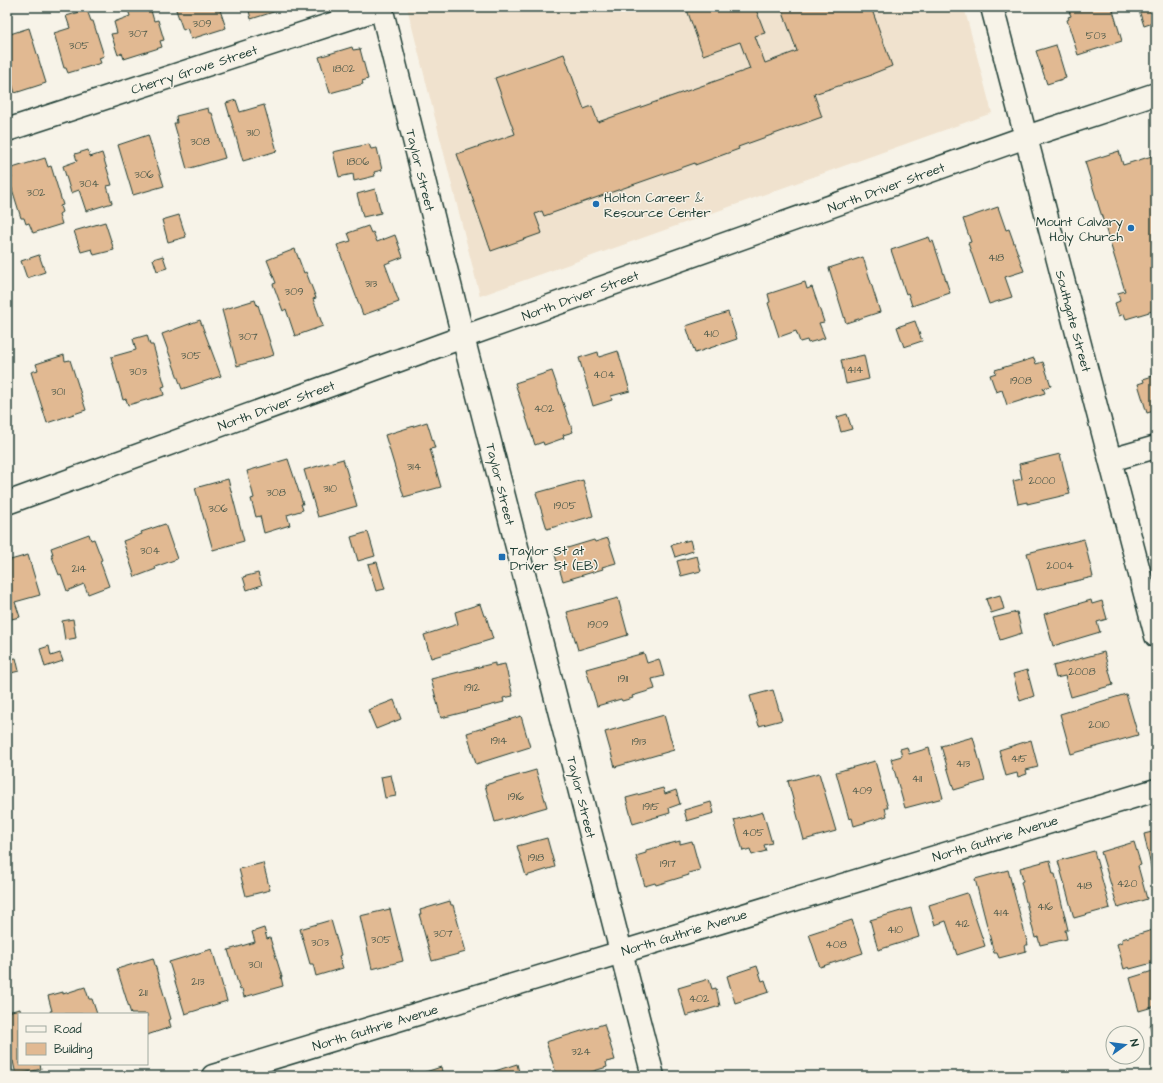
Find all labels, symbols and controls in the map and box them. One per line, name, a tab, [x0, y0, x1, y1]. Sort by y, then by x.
house number: 309	[193, 16, 211, 31]
house number: 307	[128, 26, 148, 41]
house number: 503	[1086, 28, 1107, 43]
house number: 305	[69, 38, 89, 53]
street label: Cherry Grove Street	[129, 41, 261, 100]
house number: 1802	[333, 61, 356, 76]
house number: 310	[246, 125, 260, 140]
street label: Taylor Street	[400, 127, 439, 214]
house number: 308	[190, 134, 210, 149]
house number: 1806	[347, 154, 369, 169]
street label: North Driver Street	[825, 158, 948, 217]
house number: 306	[134, 167, 154, 182]
house number: 304	[79, 176, 100, 191]
house number: 302	[27, 185, 46, 200]
place label: Holton Career & Resource Center	[604, 189, 711, 222]
marker: Holton Career & Resource Center	[591, 199, 601, 209]
place label: Mount Calvary Holy Church	[1036, 213, 1124, 247]
marker: Mount Calvary Holy Church	[1126, 223, 1136, 233]
house number: 418	[988, 250, 1004, 265]
street label: North Driver Street	[519, 266, 642, 325]
street label: Southgate Street	[1050, 268, 1095, 375]
house number: 313	[365, 276, 378, 291]
house number: 309	[285, 284, 303, 299]
house number: 410	[703, 326, 719, 341]
house number: 307	[238, 329, 258, 344]
house number: 305	[181, 348, 201, 363]
house number: 414	[847, 362, 864, 377]
house number: 303	[129, 364, 147, 379]
house number: 404	[593, 367, 615, 382]
house number: 1908	[1010, 373, 1032, 388]
street label: North Driver Street	[215, 376, 338, 435]
house number: 301	[51, 384, 66, 399]
house number: 402	[534, 401, 555, 416]
street label: Taylor Street	[480, 441, 519, 528]
house number: 314	[407, 459, 422, 474]
house number: 2000	[1028, 473, 1056, 488]
house number: 310	[323, 481, 337, 496]
house number: 308	[266, 485, 286, 500]
house number: 1905	[554, 498, 576, 513]
house number: 306	[208, 501, 228, 516]
place label: Taylor St at Driver St (EB)	[510, 542, 598, 575]
house number: 304	[140, 543, 161, 558]
marker: Taylor St at Driver St (EB)	[497, 552, 507, 562]
house number: 2004	[1046, 558, 1074, 573]
house number: 214	[71, 561, 87, 576]
house number: 1909	[588, 617, 608, 632]
house number: 2008	[1068, 664, 1096, 679]
house number: 1911	[618, 671, 629, 686]
house number: 1912	[464, 680, 480, 695]
house number: 2010	[1088, 717, 1110, 732]
house number: 1914	[491, 733, 508, 748]
house number: 1913	[632, 734, 647, 749]
house number: 415	[1011, 751, 1028, 766]
street label: Taylor Street	[561, 754, 600, 841]
house number: 413	[956, 756, 971, 771]
house number: 411	[912, 771, 923, 786]
house number: 409	[852, 783, 872, 798]
house number: 1916	[508, 789, 524, 804]
house number: 1915	[643, 799, 660, 814]
street label: North Guthrie Avenue	[930, 811, 1060, 867]
house number: 405	[742, 825, 764, 840]
house number: 1918	[528, 850, 544, 865]
house number: 1917	[660, 856, 676, 871]
house number: 420	[1117, 876, 1137, 891]
house number: 418	[1076, 878, 1092, 893]
house number: 416	[1037, 899, 1053, 914]
street label: North Guthrie Avenue	[619, 905, 749, 961]
house number: 414	[993, 905, 1010, 920]
house number: 412	[954, 916, 970, 931]
house number: 410	[887, 922, 903, 937]
house number: 307	[433, 926, 453, 941]
house number: 305	[371, 932, 391, 947]
house number: 303	[311, 935, 329, 950]
house number: 408	[825, 937, 847, 952]
house number: 301	[248, 957, 263, 972]
house number: 213	[191, 974, 205, 989]
house number: 211	[138, 985, 148, 1000]
house number: 402	[689, 991, 710, 1006]
street label: North Guthrie Avenue	[310, 1000, 440, 1056]
legend	[18, 1013, 148, 1065]
text: Road	[54, 1021, 82, 1038]
north arrow	[1105, 1025, 1145, 1065]
text: N	[1126, 1038, 1142, 1048]
text: Building	[54, 1041, 92, 1059]
house number: 324	[571, 1044, 591, 1059]

